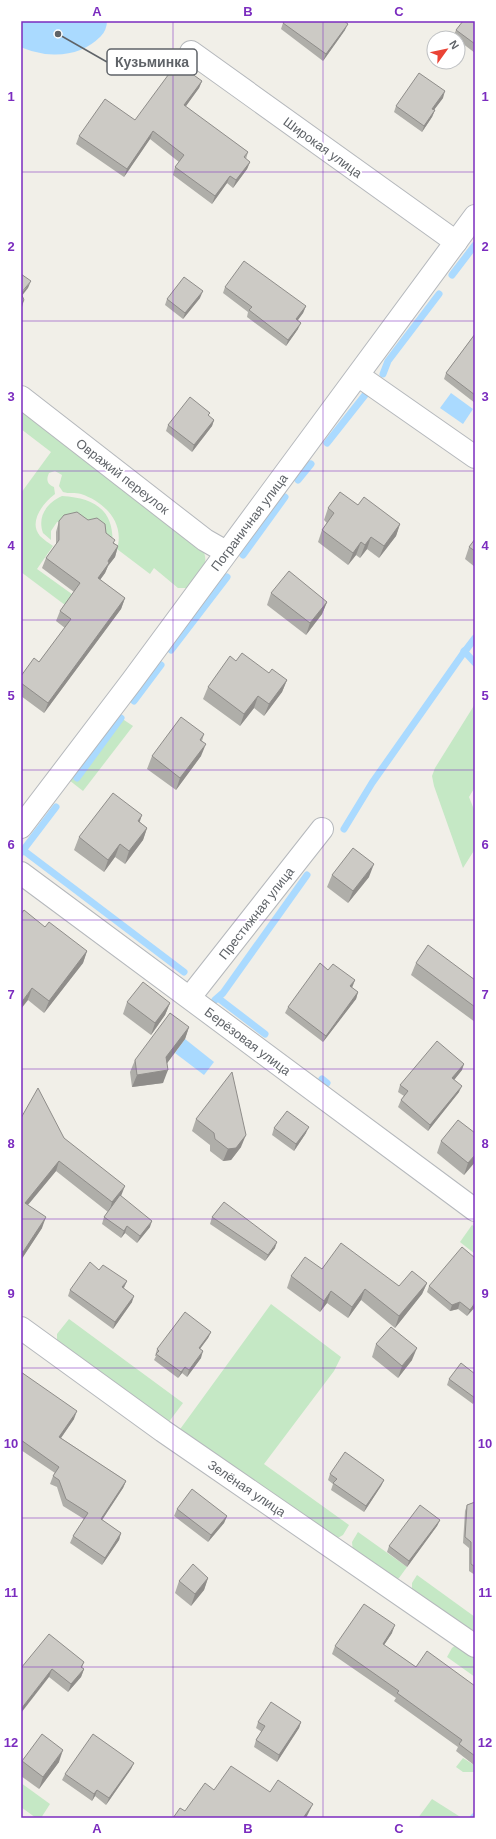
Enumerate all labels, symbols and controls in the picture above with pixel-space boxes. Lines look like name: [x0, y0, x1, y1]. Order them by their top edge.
text: A: [92, 4, 102, 19]
text: B: [243, 4, 253, 19]
text: C: [394, 4, 404, 19]
north arrow: [426, 30, 466, 70]
text: N: [447, 38, 462, 51]
callout: Кузьминка: [107, 49, 197, 75]
text: Кузьминка: [115, 54, 189, 70]
text: 1: [7, 89, 15, 104]
text: 1: [481, 89, 489, 104]
street label: Широкая улица: [281, 114, 365, 181]
text: 2: [7, 239, 15, 254]
text: 2: [481, 239, 489, 254]
text: 3: [7, 389, 15, 404]
text: 3: [481, 389, 489, 404]
street label: Овражий переулок: [73, 435, 172, 518]
street label: Пограничная улица: [208, 470, 291, 574]
text: 4: [7, 538, 15, 553]
text: 4: [481, 538, 489, 553]
text: 5: [7, 688, 15, 703]
text: 5: [481, 688, 489, 703]
text: 6: [7, 837, 15, 852]
text: 6: [481, 837, 489, 852]
street label: Престижная улица: [216, 864, 298, 962]
text: 7: [7, 987, 15, 1002]
text: 7: [481, 987, 489, 1002]
street label: Берёзовая улица: [202, 1004, 294, 1079]
text: 8: [7, 1136, 15, 1151]
text: 8: [481, 1136, 489, 1151]
text: 9: [7, 1286, 15, 1301]
text: 9: [481, 1286, 489, 1301]
text: 10: [4, 1436, 18, 1451]
text: 10: [478, 1436, 492, 1451]
street label: Зелёная улица: [205, 1457, 289, 1520]
text: 11: [4, 1585, 18, 1600]
text: 11: [478, 1585, 492, 1600]
text: 12: [4, 1735, 18, 1750]
text: 12: [478, 1735, 492, 1750]
text: A: [92, 1821, 102, 1836]
text: B: [243, 1821, 253, 1836]
text: C: [394, 1821, 404, 1836]

